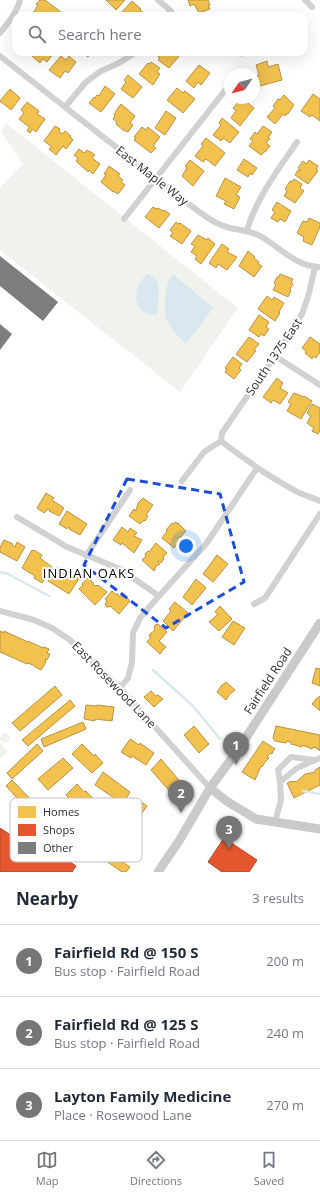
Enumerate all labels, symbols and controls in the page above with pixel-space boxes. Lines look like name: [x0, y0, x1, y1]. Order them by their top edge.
search box: [12, 12, 308, 56]
icon: search: [26, 23, 48, 45]
text: Search here: [58, 24, 142, 44]
north arrow: [224, 68, 260, 104]
street label: East Maple Way: [112, 142, 193, 210]
street label: South 1375 East: [241, 315, 306, 399]
your location: [176, 536, 196, 556]
district label: INDIAN OAKS: [43, 564, 135, 582]
street label: East Rosewood Lane: [68, 637, 161, 732]
street label: Fairfield Road: [240, 644, 296, 718]
pin: 1: [223, 732, 249, 765]
pin: 2: [168, 780, 194, 813]
legend: [10, 798, 142, 862]
text: Homes: [43, 804, 79, 819]
pin: 3: [216, 816, 242, 849]
text: Shops: [43, 822, 74, 837]
text: Other: [43, 840, 73, 855]
text: Nearby: [16, 887, 78, 910]
text: 3 results: [252, 889, 304, 907]
text: Fairfield Rd @ 150 S: [54, 942, 198, 962]
text: 1: [25, 952, 33, 970]
text: 200 m: [266, 952, 304, 970]
text: Bus stop · Fairfield Road: [54, 962, 200, 980]
text: Fairfield Rd @ 125 S: [54, 1014, 198, 1034]
text: 2: [25, 1024, 33, 1042]
text: 240 m: [266, 1024, 304, 1042]
text: Bus stop · Fairfield Road: [54, 1034, 200, 1052]
text: Layton Family Medicine: [54, 1086, 231, 1106]
text: 3: [25, 1096, 33, 1114]
text: 270 m: [266, 1096, 304, 1114]
text: Place · Rosewood Lane: [54, 1106, 192, 1124]
tab: Map: [36, 1149, 59, 1188]
tab: Directions: [130, 1149, 182, 1188]
tab: Saved: [254, 1149, 284, 1188]

